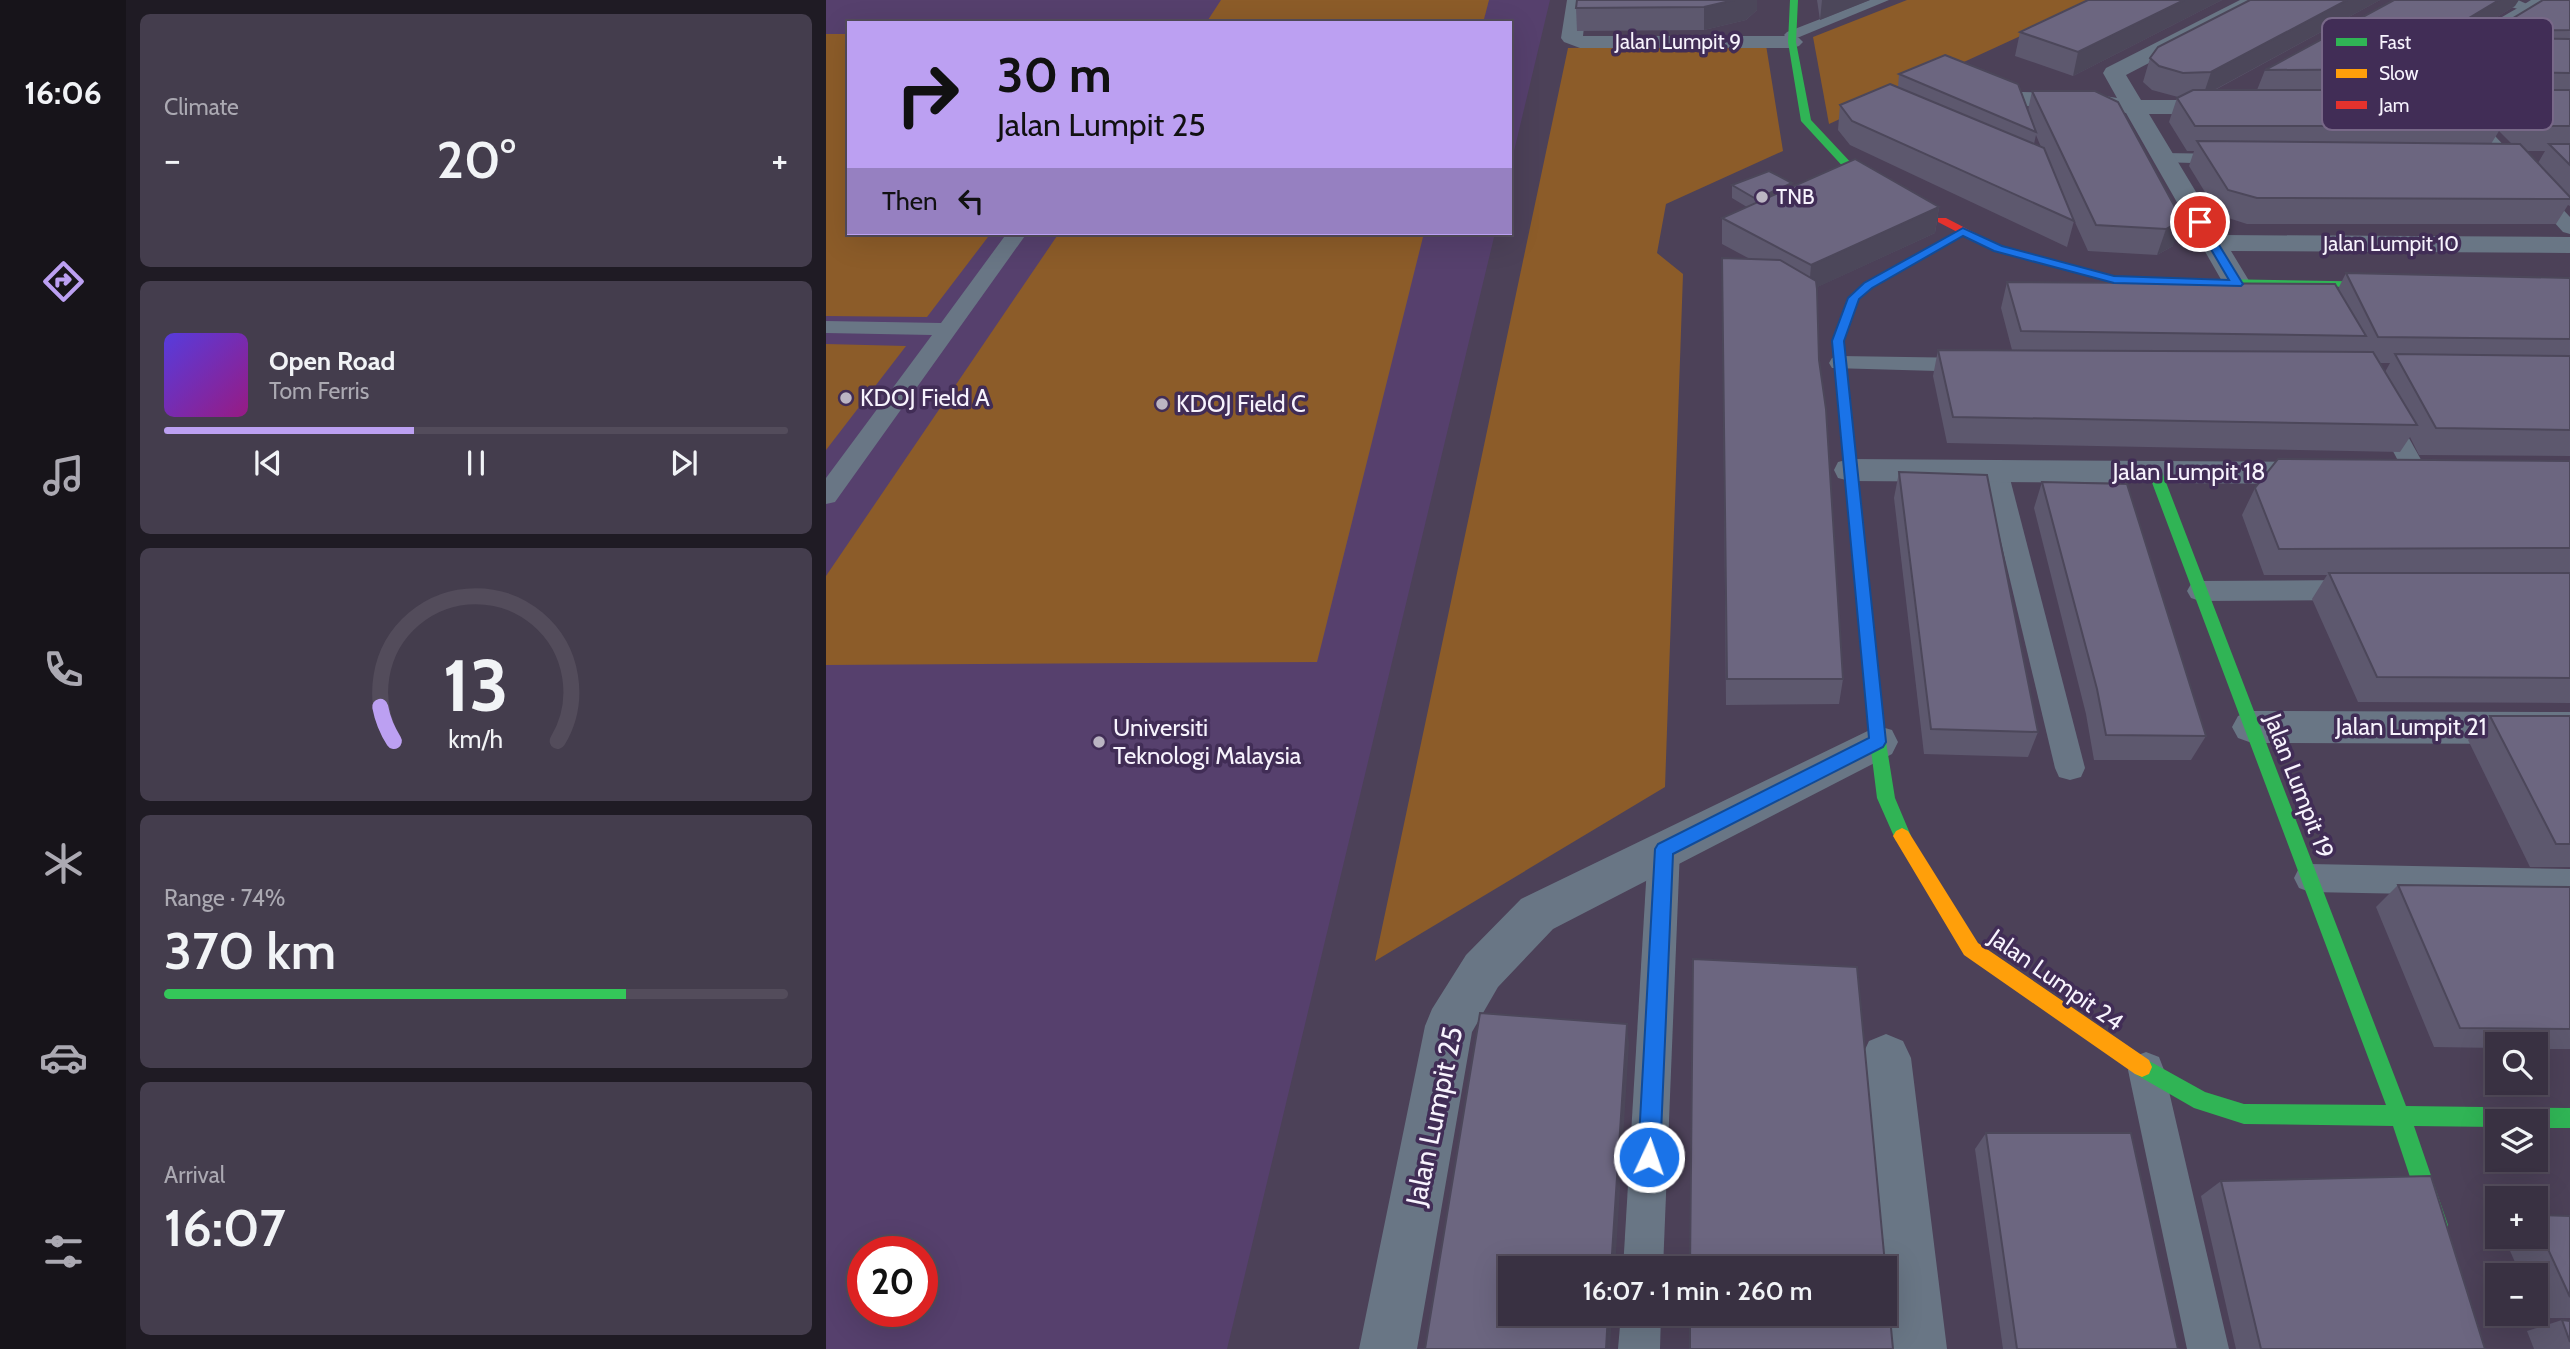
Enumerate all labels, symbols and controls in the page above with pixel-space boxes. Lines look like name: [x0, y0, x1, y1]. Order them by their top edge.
legend: [2322, 18, 2553, 130]
street label: Jalan Lumpit 9: [1614, 29, 1741, 54]
text: Fast: [2379, 31, 2412, 54]
text: 30 m: [997, 45, 1112, 104]
icon: right: [882, 49, 973, 140]
text: Slow: [2379, 62, 2419, 85]
text: 16:06: [24, 73, 102, 112]
text: Climate: [164, 93, 239, 121]
text: Jam: [2378, 94, 2409, 117]
text: Jalan Lumpit 25: [997, 105, 1206, 144]
text: 20°: [436, 128, 516, 191]
text: −: [164, 136, 181, 183]
text: +: [771, 136, 788, 183]
icon: left: [952, 182, 990, 220]
place label: TNB: [1776, 184, 1815, 209]
text: Then: [882, 185, 938, 217]
marker: TNB: [1754, 189, 1770, 205]
pin: [2170, 192, 2230, 252]
icon: arrive: [2181, 203, 2219, 241]
street label: Jalan Lumpit 10: [2322, 231, 2459, 256]
icon: directions: [39, 257, 88, 306]
text: Open Road: [269, 345, 395, 377]
text: Tom Ferris: [269, 377, 369, 405]
place label: KDOJ Field A: [860, 383, 990, 412]
place label: KDOJ Field C: [1176, 389, 1306, 418]
marker: KDOJ Field A: [838, 390, 854, 406]
marker: KDOJ Field C: [1154, 396, 1170, 412]
icon: previous: [249, 444, 287, 482]
icon: pause: [457, 444, 495, 482]
icon: next: [665, 444, 703, 482]
icon: music: [39, 451, 88, 500]
street label: Jalan Lumpit 18: [2111, 457, 2266, 486]
text: 13: [443, 641, 509, 729]
icon: phone: [39, 645, 88, 694]
street label: Jalan Lumpit 19: [2258, 709, 2340, 862]
street label: Jalan Lumpit 21: [2334, 712, 2487, 741]
place label: Universiti Teknologi Malaysia: [1113, 713, 1302, 770]
text: km/h: [449, 723, 503, 753]
marker: Universiti Teknologi Malaysia: [1091, 734, 1107, 750]
icon: climate: [39, 839, 88, 888]
text: Range · 74%: [164, 884, 285, 912]
text: 370 km: [164, 919, 336, 982]
street label: Jalan Lumpit 24: [1983, 922, 2129, 1037]
street label: Jalan Lumpit 25: [1398, 1023, 1470, 1210]
map controls: [2485, 1032, 2548, 1326]
button: search: [2485, 1032, 2548, 1095]
icon: car: [39, 1033, 88, 1082]
button: layers: [2485, 1109, 2548, 1172]
position arrow: [1612, 1120, 1686, 1194]
text: Arrival: [164, 1161, 225, 1189]
button: +: [2485, 1186, 2548, 1249]
text: 16:07: [164, 1196, 286, 1259]
icon: filters: [39, 1227, 88, 1276]
speed limit sign: 20: [847, 1236, 938, 1327]
button: −: [2485, 1263, 2548, 1326]
text: 16:07 · 1 min · 260 m: [1583, 1275, 1812, 1307]

